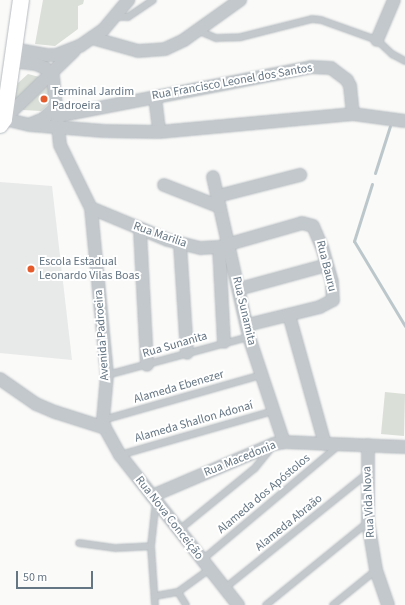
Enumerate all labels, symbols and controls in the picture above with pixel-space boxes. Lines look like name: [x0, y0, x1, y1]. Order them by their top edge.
street label: Rua Francisco Leonel dos Santos: [151, 61, 313, 103]
place label: Terminal Jardim Padroeira: [52, 85, 134, 113]
marker: Terminal Jardim Padroeira: [39, 94, 49, 104]
street label: Rua Marilia: [131, 219, 189, 251]
street label: Rua Bauru: [313, 239, 339, 293]
place label: Escola Estadual Leonardo Vilas Boas: [39, 255, 140, 283]
marker: Escola Estadual Leonardo Vilas Boas: [26, 264, 36, 274]
street label: Rua Sunamita: [229, 275, 259, 347]
street label: Avenida Padroeira: [92, 289, 112, 381]
street label: Rua Sunanita: [141, 329, 209, 361]
street label: Alameda Ebenezer: [132, 367, 226, 407]
street label: Alameda Shallon Adonaí: [133, 398, 255, 446]
street label: Rua Macedonia: [202, 438, 278, 480]
street label: Alameda dos Apóstolos: [215, 451, 313, 537]
street label: Rua Vida Nova: [360, 466, 378, 538]
street label: Rua Nova Conceição: [132, 473, 206, 563]
street label: Alameda Abraão: [253, 492, 325, 554]
scale bar: [18, 563, 95, 589]
text: 50 m: [23, 569, 47, 586]

